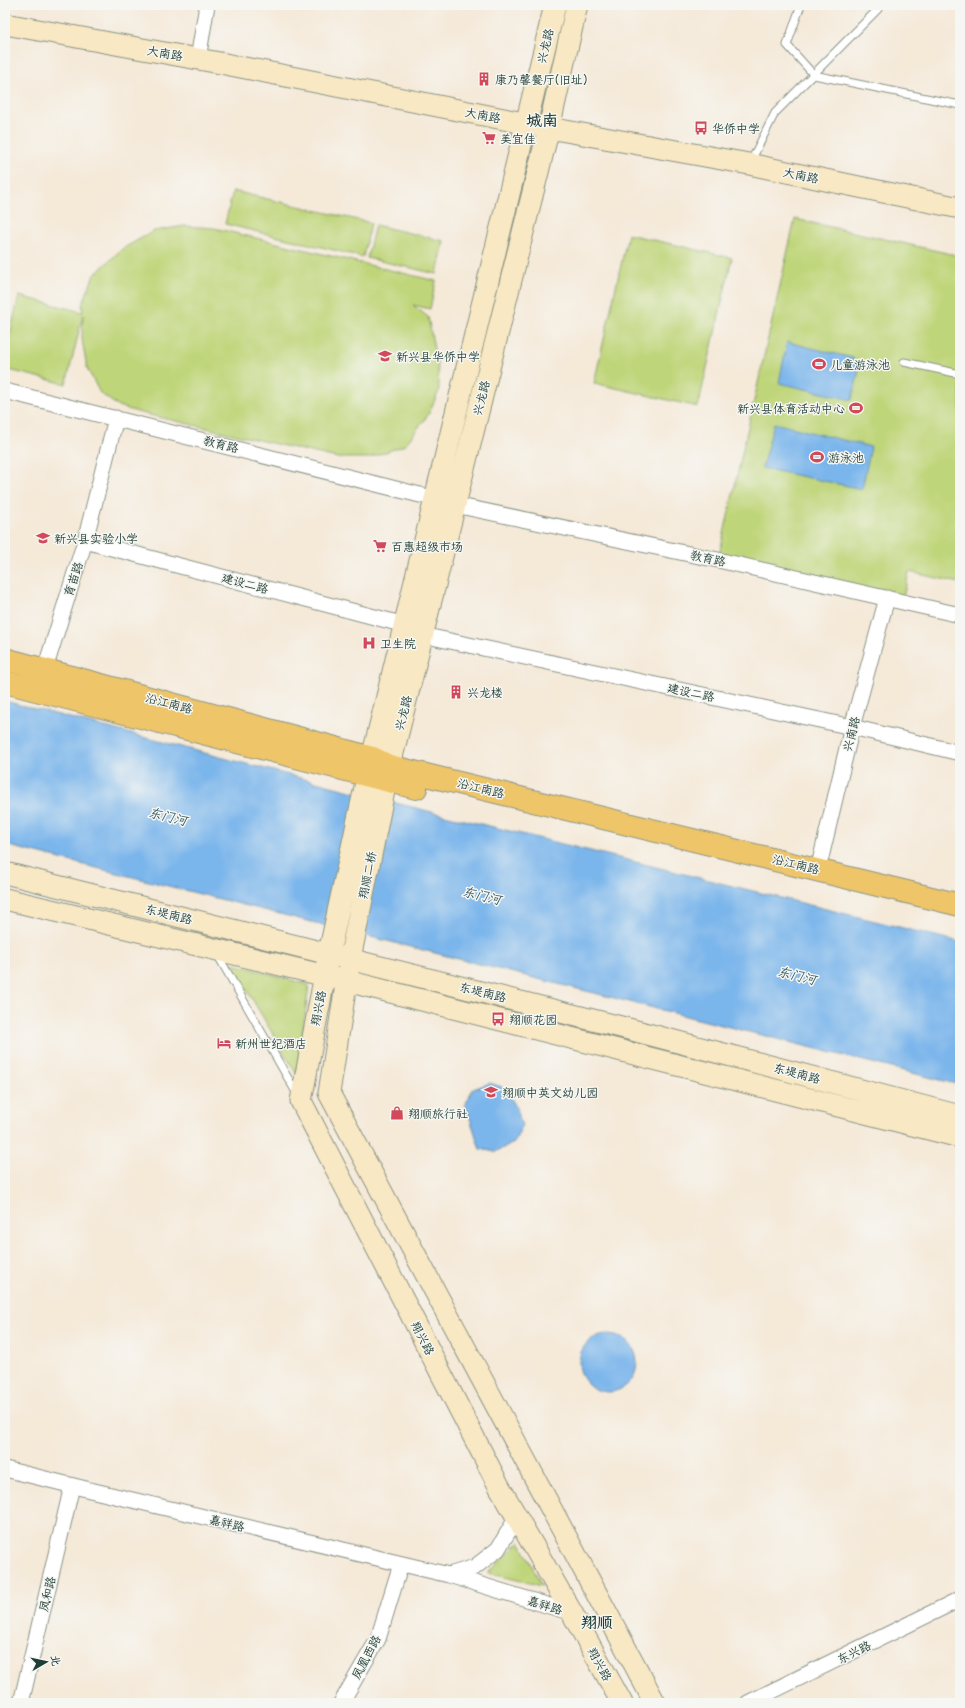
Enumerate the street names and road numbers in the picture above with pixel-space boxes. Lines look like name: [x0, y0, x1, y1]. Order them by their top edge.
street label: 兴龙路: [533, 27, 557, 65]
street label: 大南路: [146, 42, 184, 64]
street label: 大南路: [464, 103, 502, 127]
street label: 大南路: [782, 163, 820, 187]
street label: 兴龙路: [468, 378, 494, 418]
street label: 教育路: [201, 431, 241, 457]
street label: 教育路: [689, 546, 727, 570]
street label: 育苗路: [59, 559, 87, 599]
street label: 建设二路: [220, 569, 270, 597]
street label: 建设二路: [666, 679, 716, 705]
street label: 沿江南路: [144, 689, 194, 717]
street label: 兴龙路: [390, 693, 416, 733]
street label: 兴南路: [838, 714, 864, 754]
street label: 沿江南路: [456, 774, 506, 802]
street label: 翔顺二桥: [354, 849, 380, 900]
street label: 沿江南路: [771, 850, 821, 878]
street label: 东堤南路: [144, 900, 194, 928]
street label: 东堤南路: [458, 978, 508, 1006]
street label: 翔兴路: [306, 989, 330, 1027]
street label: 东堤南路: [772, 1059, 822, 1087]
street label: 翔兴路: [407, 1318, 439, 1358]
street label: 嘉祥路: [208, 1511, 246, 1535]
street label: 凤和路: [35, 1575, 59, 1613]
street label: 嘉祥路: [525, 1592, 565, 1618]
street label: 凤凰西路: [347, 1632, 385, 1682]
street label: 东兴路: [834, 1636, 874, 1668]
street label: 翔兴路: [584, 1644, 616, 1684]

